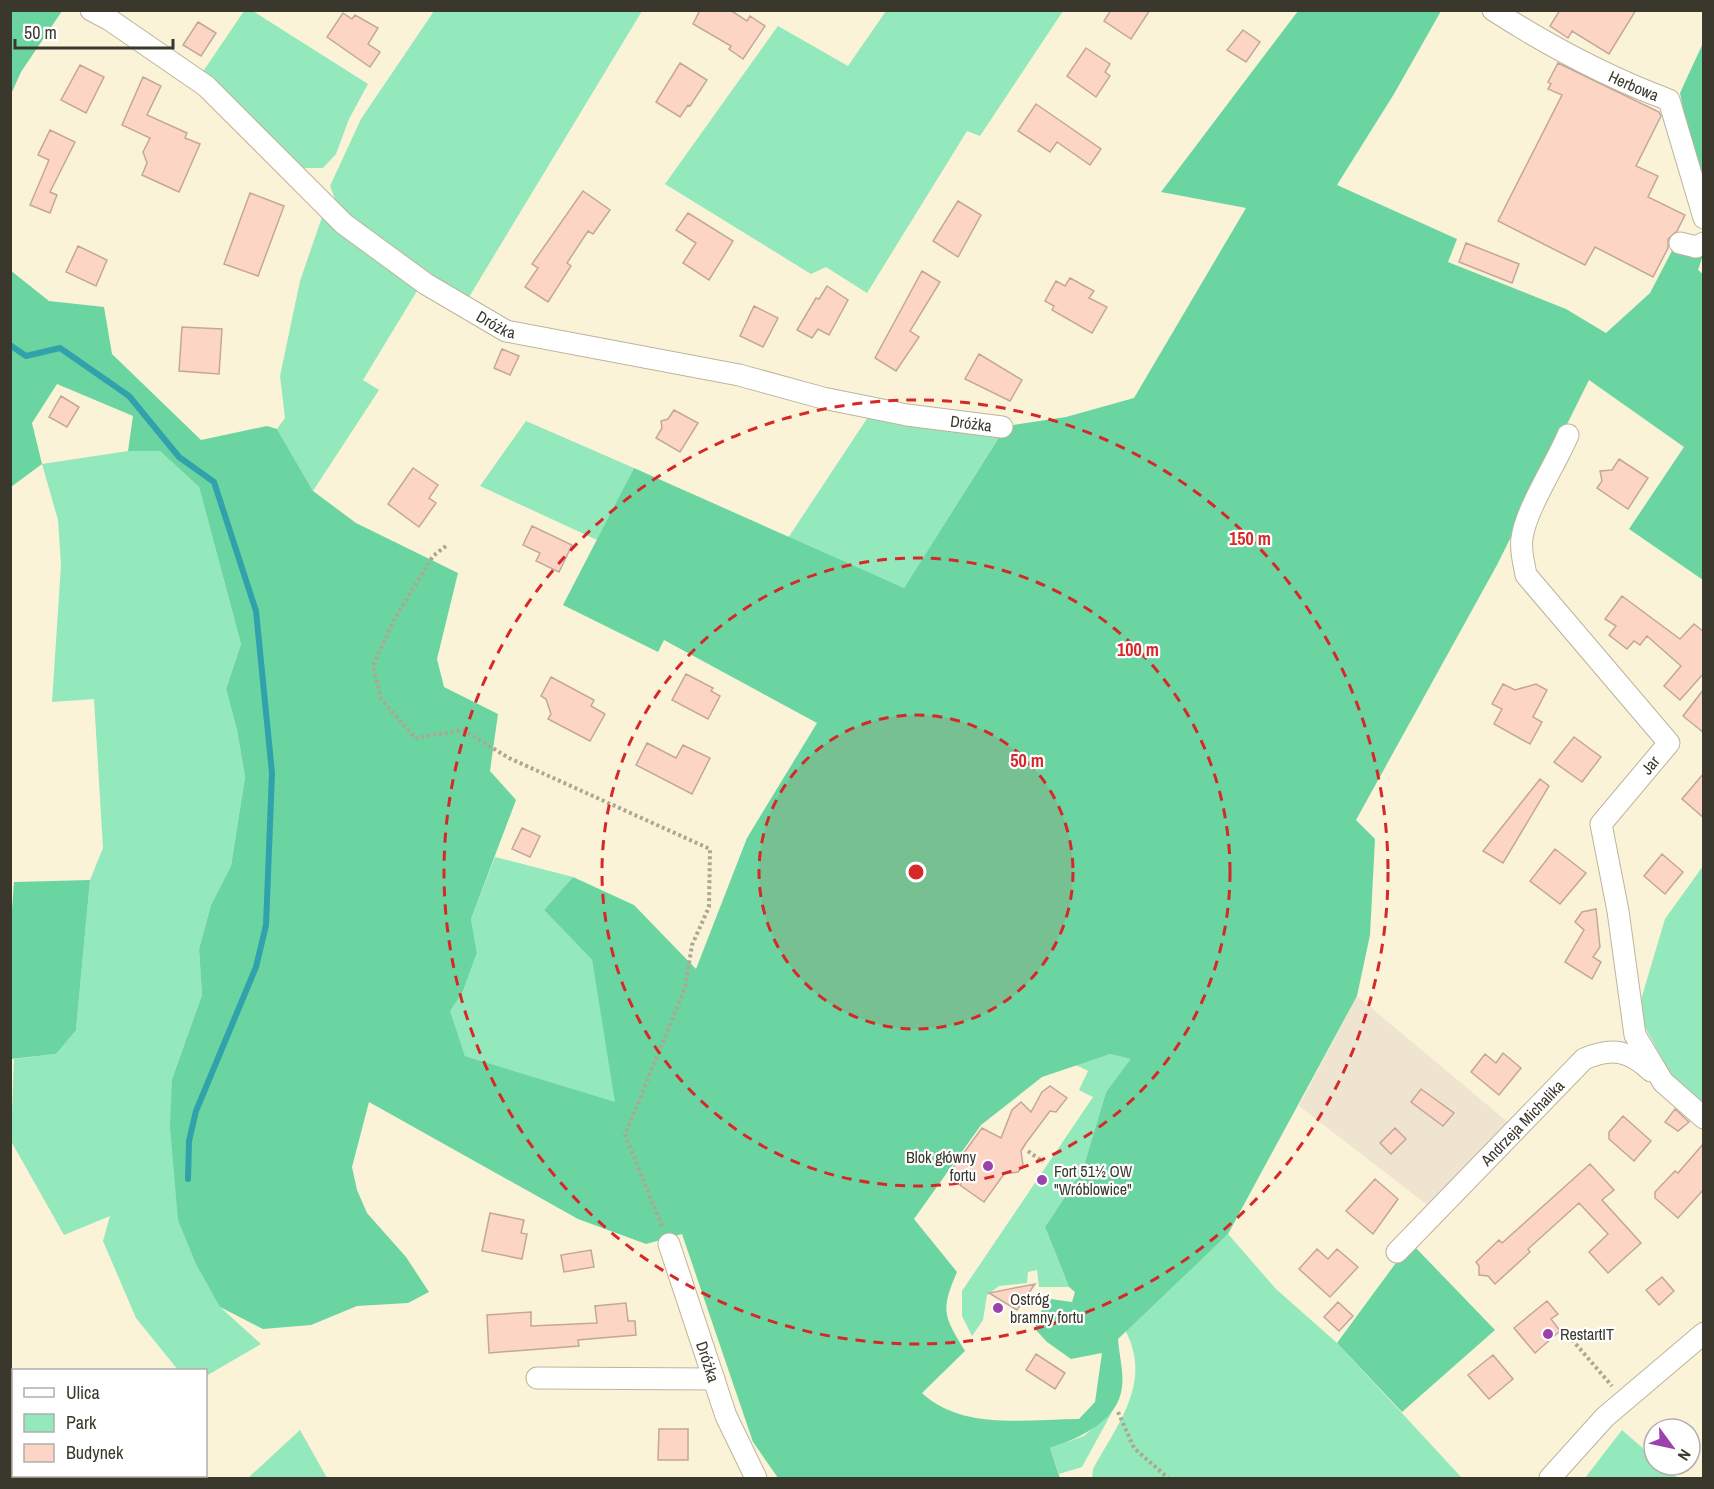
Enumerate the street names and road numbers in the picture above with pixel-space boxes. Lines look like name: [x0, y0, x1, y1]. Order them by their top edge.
street label: Herbowa: [1605, 65, 1663, 106]
street label: Dróżka: [473, 305, 518, 344]
street label: Dróżka: [949, 410, 994, 437]
street label: Jar: [1636, 751, 1665, 779]
street label: Andrzeja Michalika: [1475, 1074, 1569, 1171]
street label: Dróżka: [691, 1339, 725, 1386]

